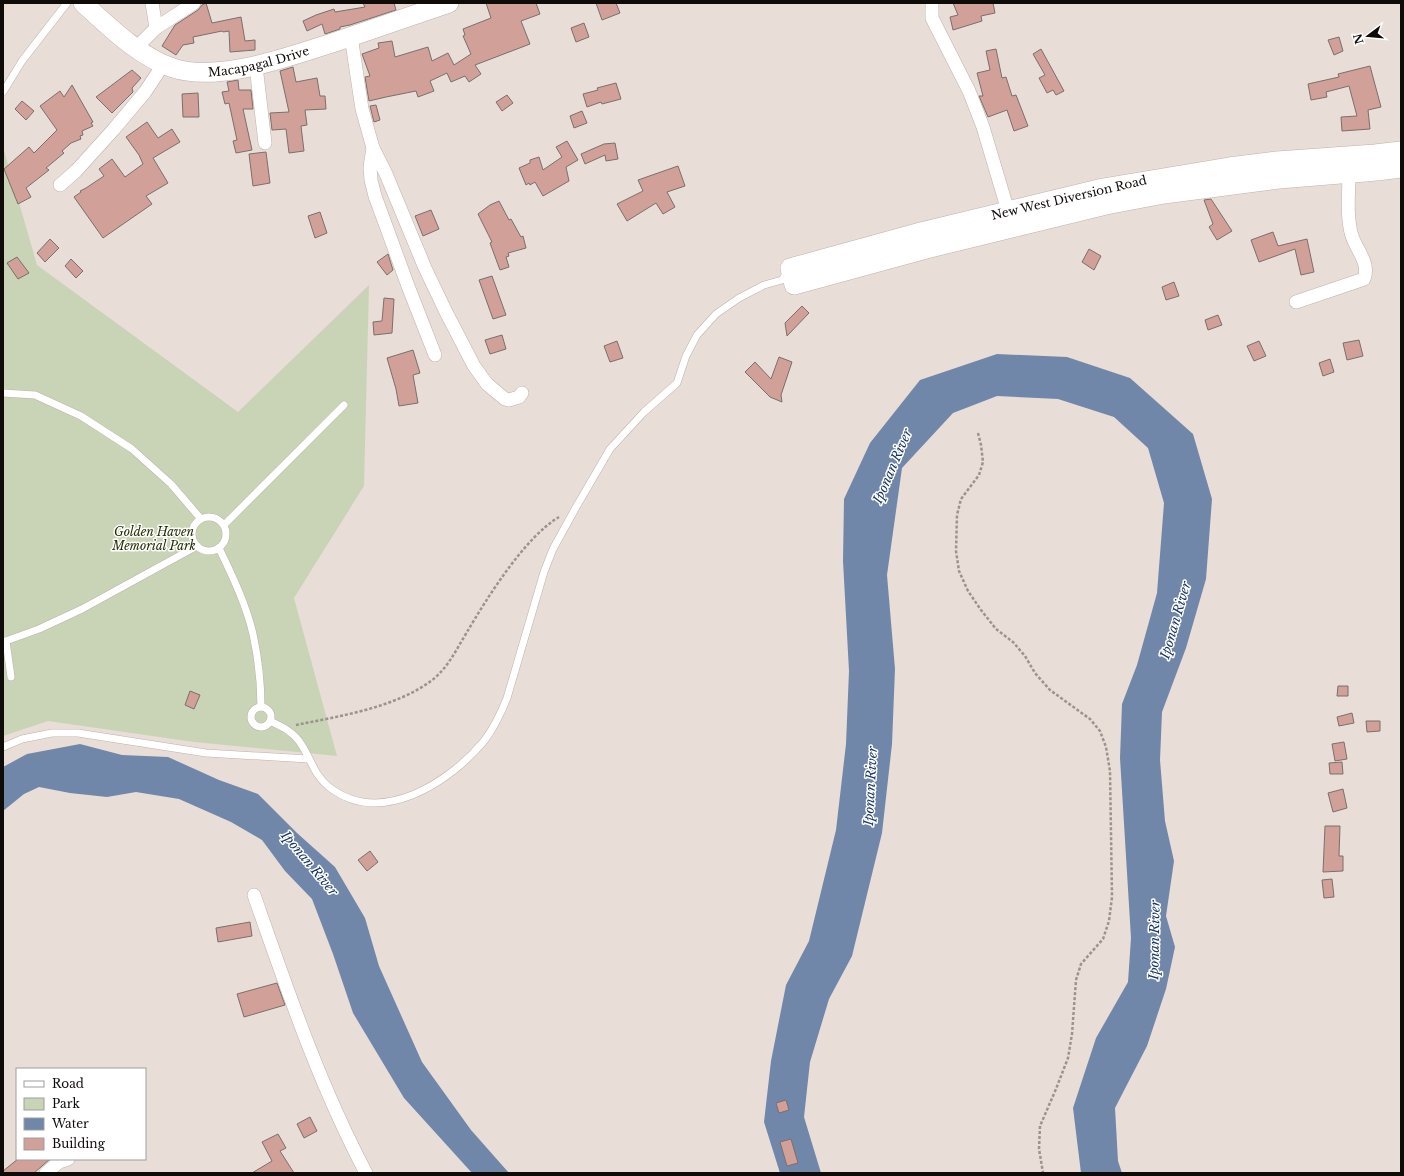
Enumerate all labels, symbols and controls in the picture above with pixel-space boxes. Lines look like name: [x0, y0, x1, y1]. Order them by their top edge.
north arrow: [1348, 16, 1388, 56]
text: N: [1350, 31, 1367, 46]
street label: Macapagal Drive: [208, 43, 311, 79]
street label: New West Diversion Road: [990, 172, 1148, 223]
water label: Iponan River: [869, 425, 916, 507]
park label: Golden Haven Memorial Park: [111, 524, 196, 553]
water label: Iponan River: [1156, 579, 1195, 662]
water label: Iponan River: [860, 745, 881, 827]
water label: Iponan River: [277, 827, 342, 900]
water label: Iponan River: [1145, 899, 1164, 981]
legend: [16, 1068, 146, 1160]
text: Road: [52, 1076, 84, 1091]
text: Park: [52, 1096, 80, 1111]
text: Water: [51, 1116, 89, 1131]
text: Building: [52, 1136, 106, 1151]

